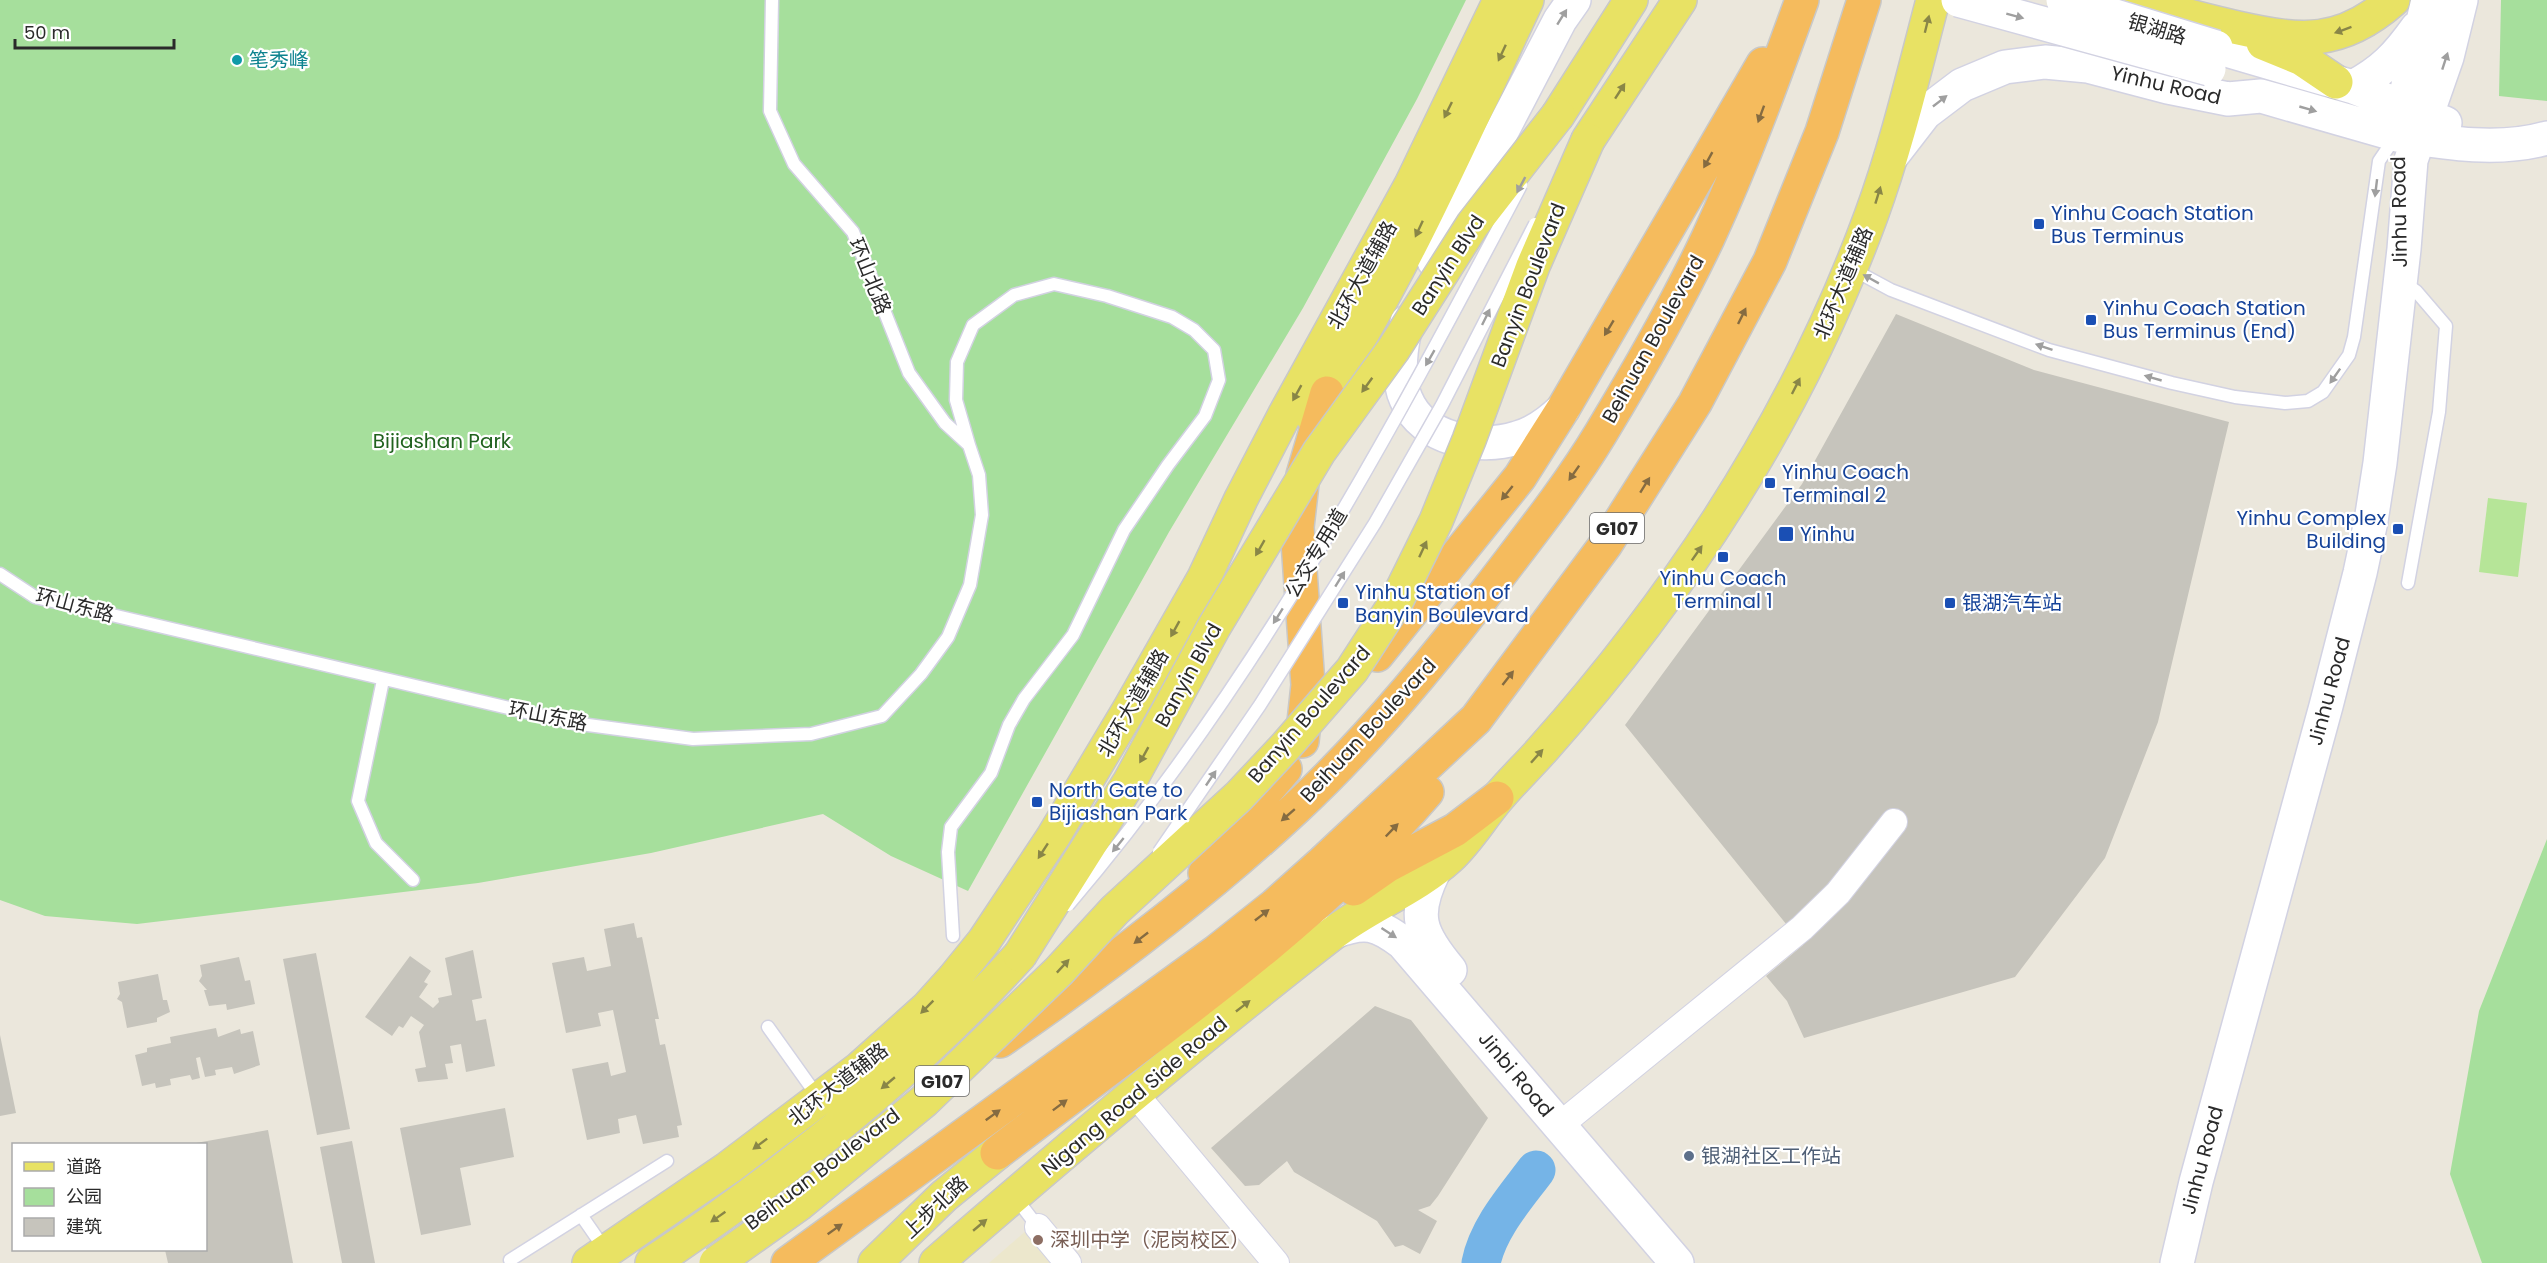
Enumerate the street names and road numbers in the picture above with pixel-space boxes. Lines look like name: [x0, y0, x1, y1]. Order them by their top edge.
street label: 银湖路: [2124, 7, 2190, 51]
street label: Yinhu Road: [2108, 59, 2224, 111]
street label: Jinhu Road: [2384, 156, 2414, 268]
street label: Banyin Boulevard: [1484, 199, 1572, 371]
street label: Banyin Blvd: [1405, 209, 1491, 321]
street label: 北环大道辅路: [1321, 216, 1403, 334]
street label: 北环大道辅路: [1807, 222, 1879, 344]
street label: 环山北路: [842, 234, 898, 318]
street label: Beihuan Boulevard: [1595, 250, 1711, 428]
street label: 公交专用道: [1278, 503, 1354, 603]
road number: G107: [1590, 513, 1644, 543]
street label: 环山东路: [33, 581, 117, 629]
street label: Banyin Blvd: [1148, 618, 1228, 732]
street label: Jinhu Road: [2301, 634, 2357, 748]
street label: Banyin Boulevard: [1241, 639, 1377, 789]
street label: 北环大道辅路: [1091, 644, 1175, 762]
street label: Beihuan Boulevard: [1294, 652, 1442, 808]
street label: 环山东路: [506, 695, 590, 737]
street label: Nigang Road Side Road: [1035, 1010, 1233, 1182]
street label: Jinbi Road: [1472, 1025, 1560, 1123]
street label: 北环大道辅路: [782, 1036, 894, 1132]
road number: G107: [915, 1066, 969, 1096]
street label: Beihuan Boulevard: [739, 1101, 905, 1237]
street label: Jinhu Road: [2174, 1103, 2230, 1217]
street label: 上步北路: [896, 1169, 974, 1245]

